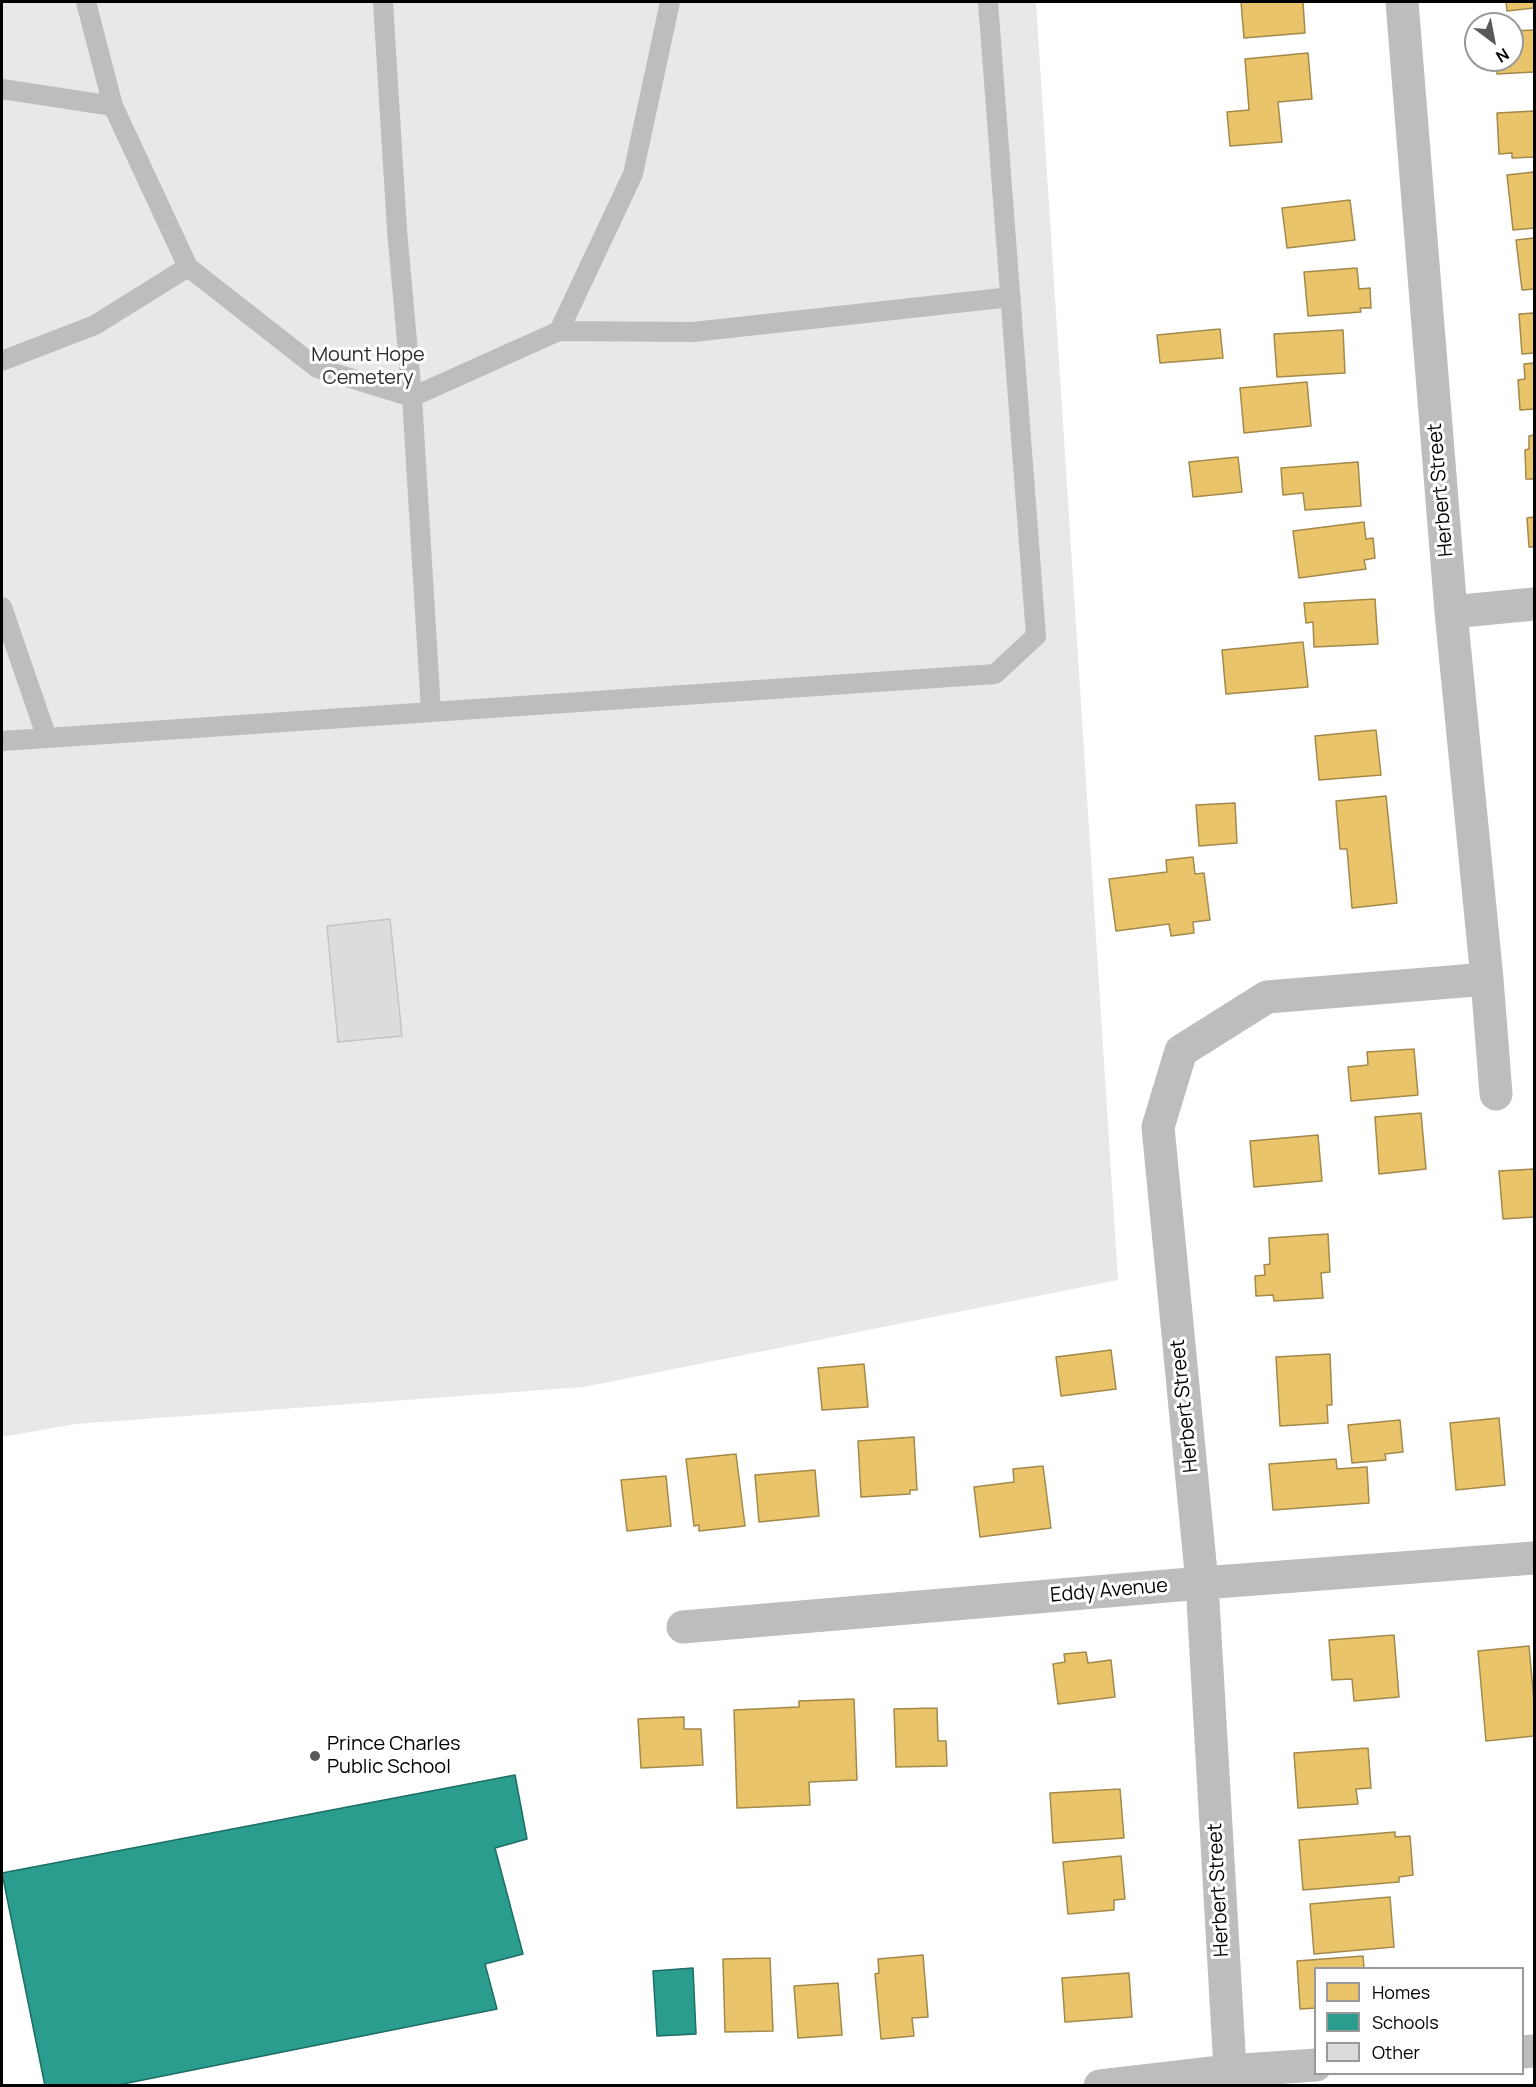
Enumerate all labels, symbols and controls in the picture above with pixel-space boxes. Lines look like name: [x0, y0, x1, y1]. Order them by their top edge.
north arrow: [1464, 12, 1524, 72]
text: N: [1492, 43, 1513, 68]
park label: Mount Hope Cemetery: [311, 343, 425, 390]
street label: Herbert Street: [1423, 422, 1459, 558]
street label: Herbert Street: [1166, 1338, 1204, 1474]
street label: Eddy Avenue: [1049, 1574, 1169, 1608]
place label: Prince Charles Public School: [327, 1732, 461, 1779]
marker: Prince Charles Public School: [308, 1749, 322, 1763]
street label: Herbert Street: [1204, 1822, 1234, 1958]
legend: [1314, 1967, 1524, 2075]
text: Homes: [1372, 1980, 1430, 2004]
text: Schools: [1372, 2010, 1439, 2034]
text: Other: [1372, 2040, 1420, 2064]

